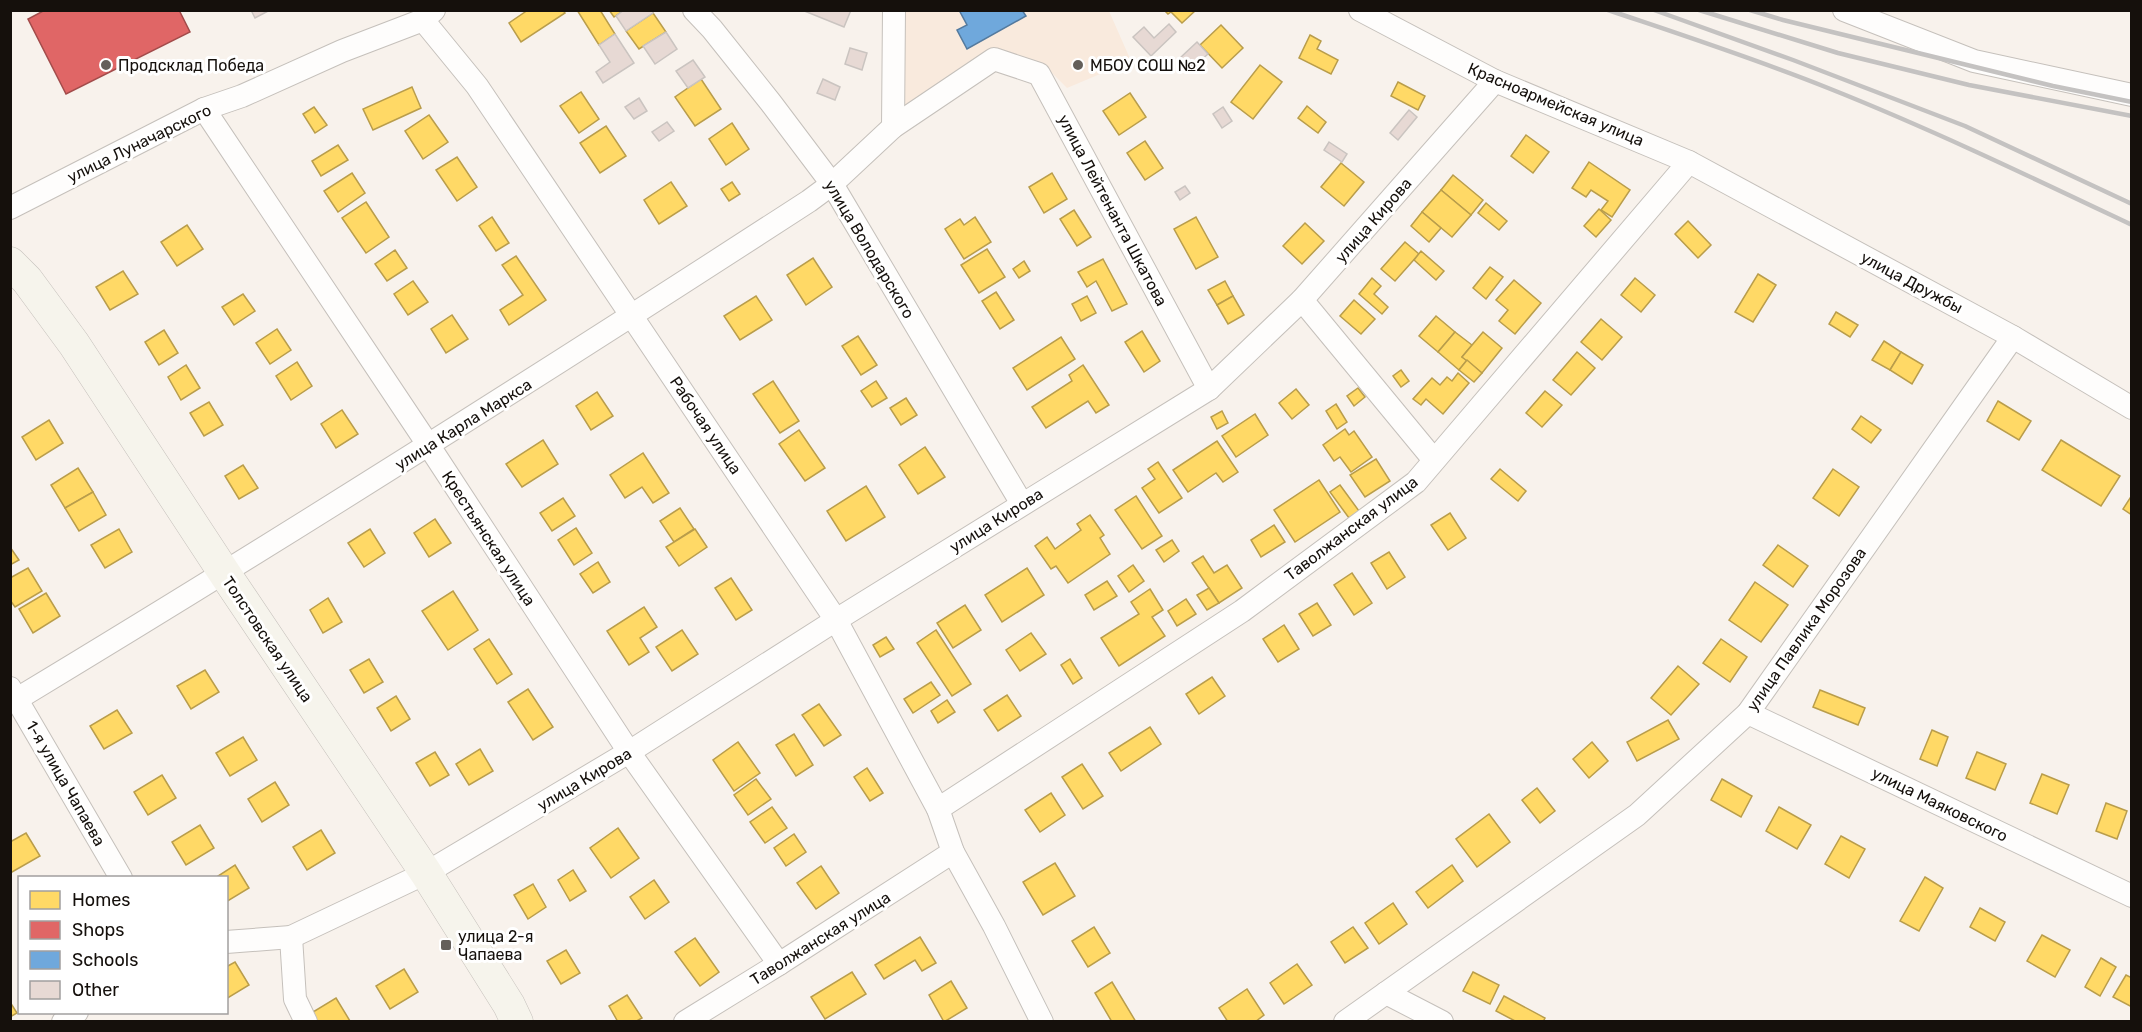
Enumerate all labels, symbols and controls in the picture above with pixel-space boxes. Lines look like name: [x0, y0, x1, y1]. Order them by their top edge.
place label: Продсклад Победа: [118, 56, 264, 75]
place label: МБОУ СОШ №2: [1090, 56, 1206, 75]
marker: Продсклад Победа: [99, 58, 113, 72]
marker: МБОУ СОШ №2: [1071, 58, 1085, 72]
street label: Красноармейская улица: [1465, 59, 1647, 150]
street label: улица Луначарского: [64, 100, 214, 187]
street label: улица Лейтенанта Шкатова: [1054, 111, 1171, 309]
street label: улица Кирова: [1331, 174, 1415, 267]
street label: улица Володарского: [821, 177, 918, 322]
street label: улица Дружбы: [1858, 248, 1966, 317]
street label: Рабочая улица: [666, 373, 745, 478]
street label: улица Карла Маркса: [391, 375, 535, 474]
street label: Крестьянская улица: [438, 467, 539, 609]
street label: Таволжанская улица: [1281, 472, 1422, 585]
street label: улица Кирова: [946, 484, 1046, 557]
street label: улица Павлика Морозова: [1743, 544, 1870, 715]
street label: Толстовская улица: [218, 573, 317, 706]
street label: 1-я улица Чапаева: [22, 717, 109, 849]
street label: улица Кирова: [534, 744, 635, 815]
street label: улица Маяковского: [1869, 763, 2011, 846]
legend: [18, 876, 228, 1014]
street label: Таволжанская улица: [747, 888, 894, 989]
text: Homes: [72, 889, 130, 911]
text: Shops: [72, 919, 124, 941]
place label: улица 2-я Чапаева: [458, 927, 533, 964]
marker: улица 2-я Чапаева: [439, 938, 453, 952]
text: Schools: [72, 949, 138, 971]
text: Other: [72, 979, 119, 1001]

